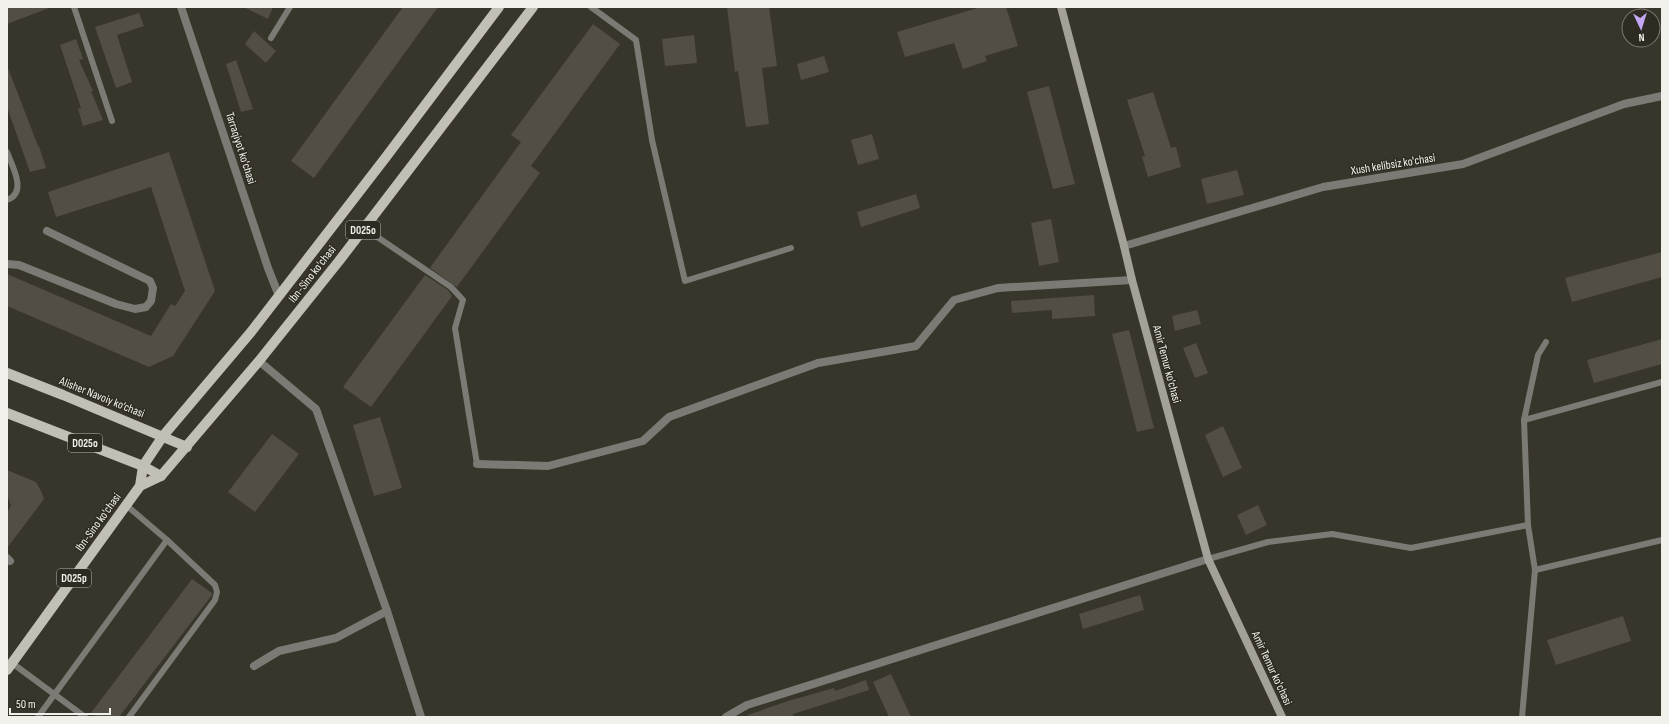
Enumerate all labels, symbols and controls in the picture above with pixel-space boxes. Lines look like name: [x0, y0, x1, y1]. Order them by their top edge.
north arrow: [1621, 8, 1661, 48]
text: N: [1638, 31, 1645, 44]
street label: Tarraqiyot ko'chasi: [222, 110, 259, 186]
street label: Xush kelibsiz ko'chasi: [1349, 150, 1436, 179]
road number: D025o: [346, 221, 380, 239]
street label: Ibn-Sino ko'chasi: [285, 243, 339, 306]
street label: Amir Temur ko'chasi: [1149, 323, 1184, 405]
street label: Alisher Navoiy ko’chasi: [56, 373, 147, 421]
road number: D025o: [68, 434, 102, 452]
street label: Ibn-Sino ko'chasi: [72, 490, 125, 554]
road number: D025p: [57, 569, 91, 587]
street label: Amir Temur ko'chasi: [1247, 628, 1295, 708]
scale bar: [10, 690, 110, 716]
text: 50 m: [16, 697, 36, 712]

